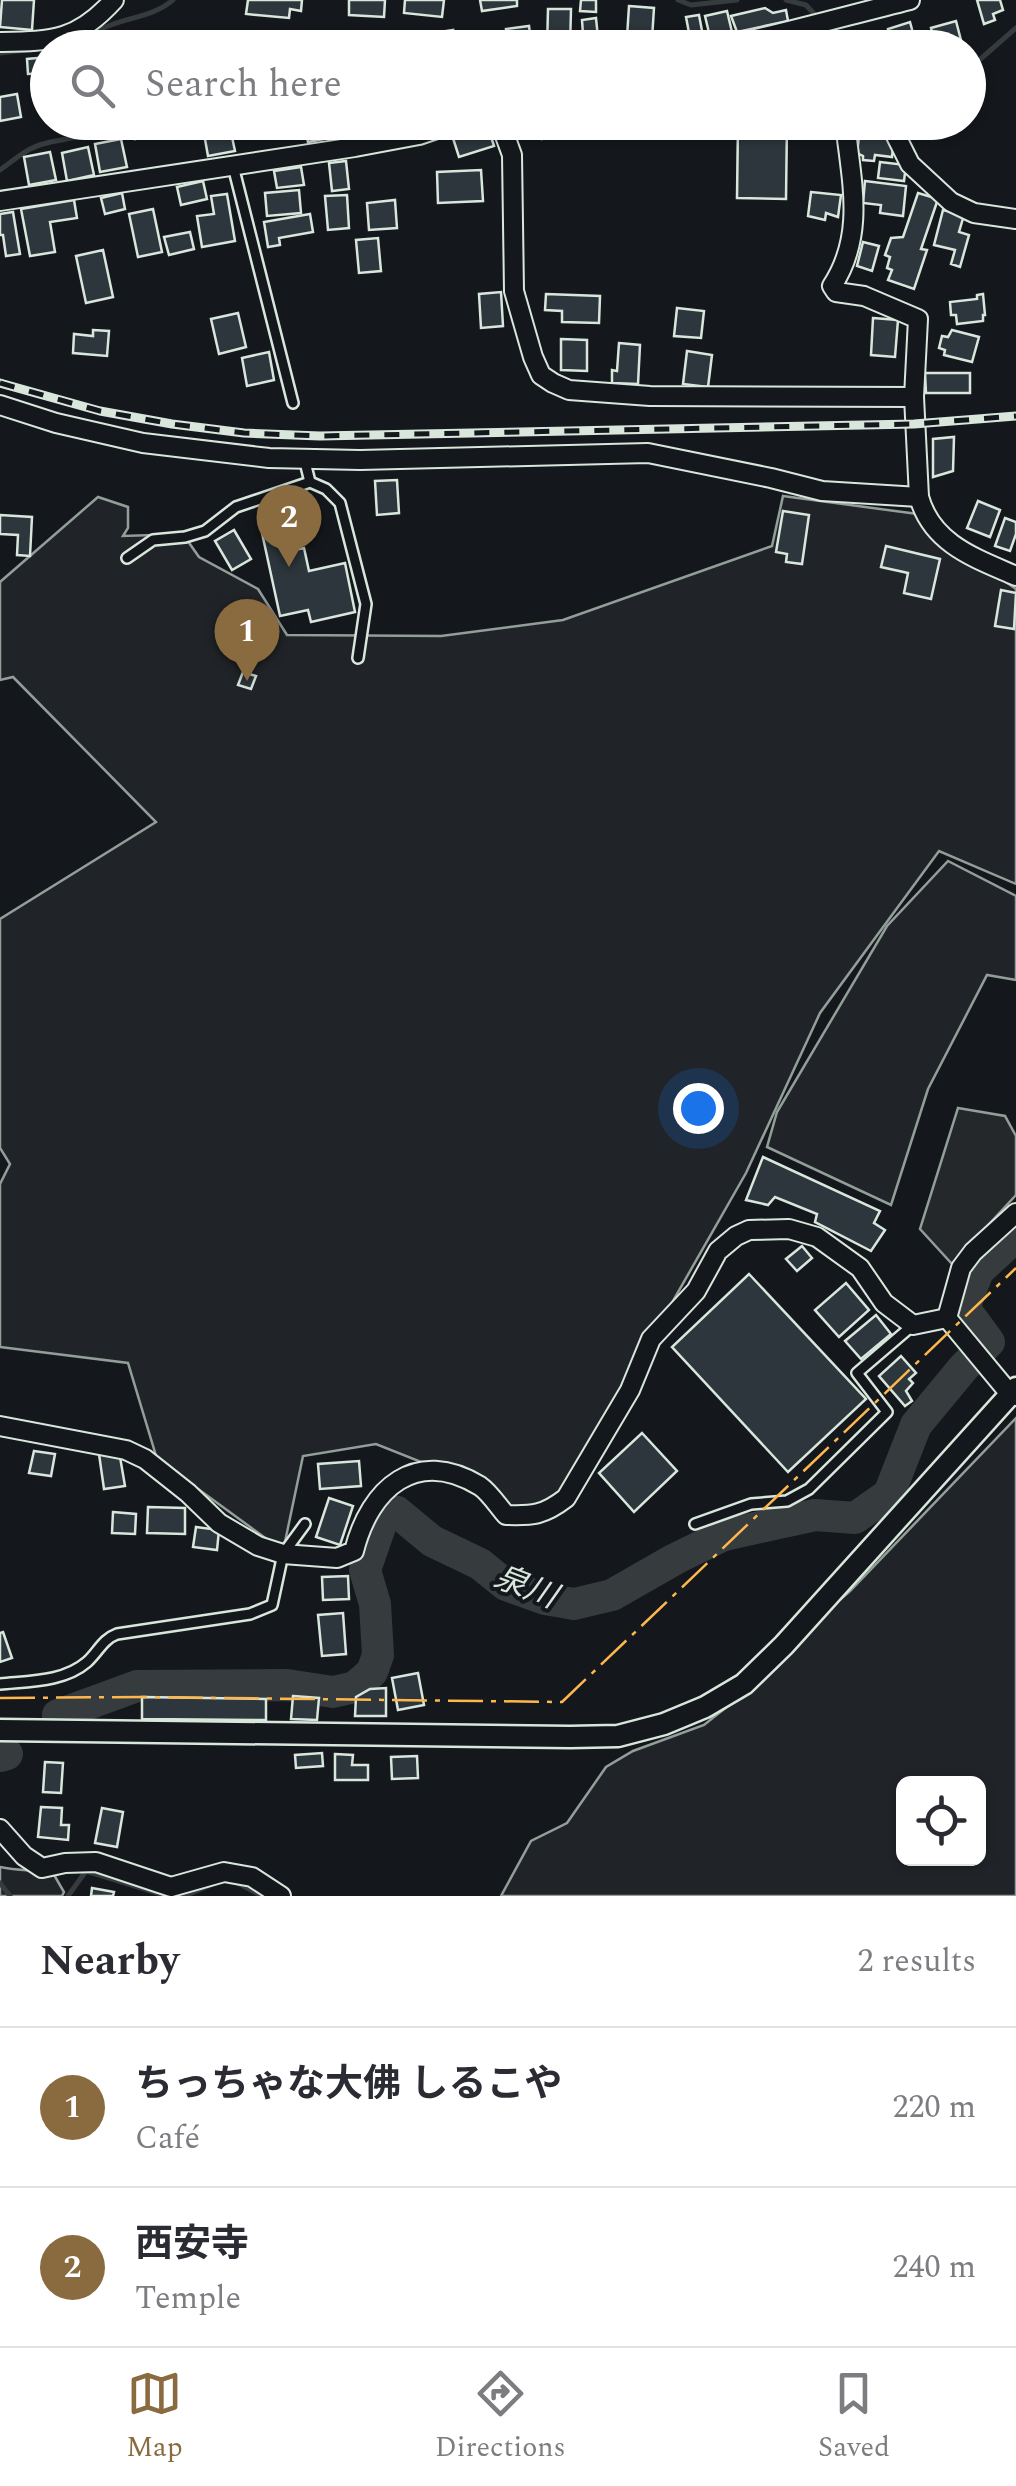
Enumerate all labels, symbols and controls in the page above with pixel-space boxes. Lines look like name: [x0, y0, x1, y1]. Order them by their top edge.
search box: [30, 30, 986, 140]
text: Search here: [145, 56, 342, 114]
icon: search: [65, 58, 120, 113]
pin: 2: [256, 484, 322, 567]
pin: 1: [214, 598, 280, 681]
your location: [673, 1083, 724, 1134]
water label: 泉川: [487, 1553, 567, 1623]
map controls: [896, 1776, 986, 1866]
button: locate: [896, 1776, 986, 1866]
text: Nearby: [40, 1930, 179, 1993]
text: 2 results: [857, 1937, 976, 1986]
text: ちっちゃな大佛 しるこや: [135, 2056, 563, 2114]
text: 1: [64, 2083, 81, 2132]
text: 220 m: [892, 2083, 976, 2132]
text: Café: [135, 2114, 200, 2163]
text: 西安寺: [135, 2216, 249, 2274]
text: 2: [64, 2243, 81, 2292]
text: 240 m: [892, 2243, 976, 2292]
text: Temple: [135, 2274, 241, 2323]
tab: Map: [126, 2366, 183, 2469]
tab: Directions: [435, 2366, 566, 2469]
tab: Saved: [818, 2366, 890, 2469]

